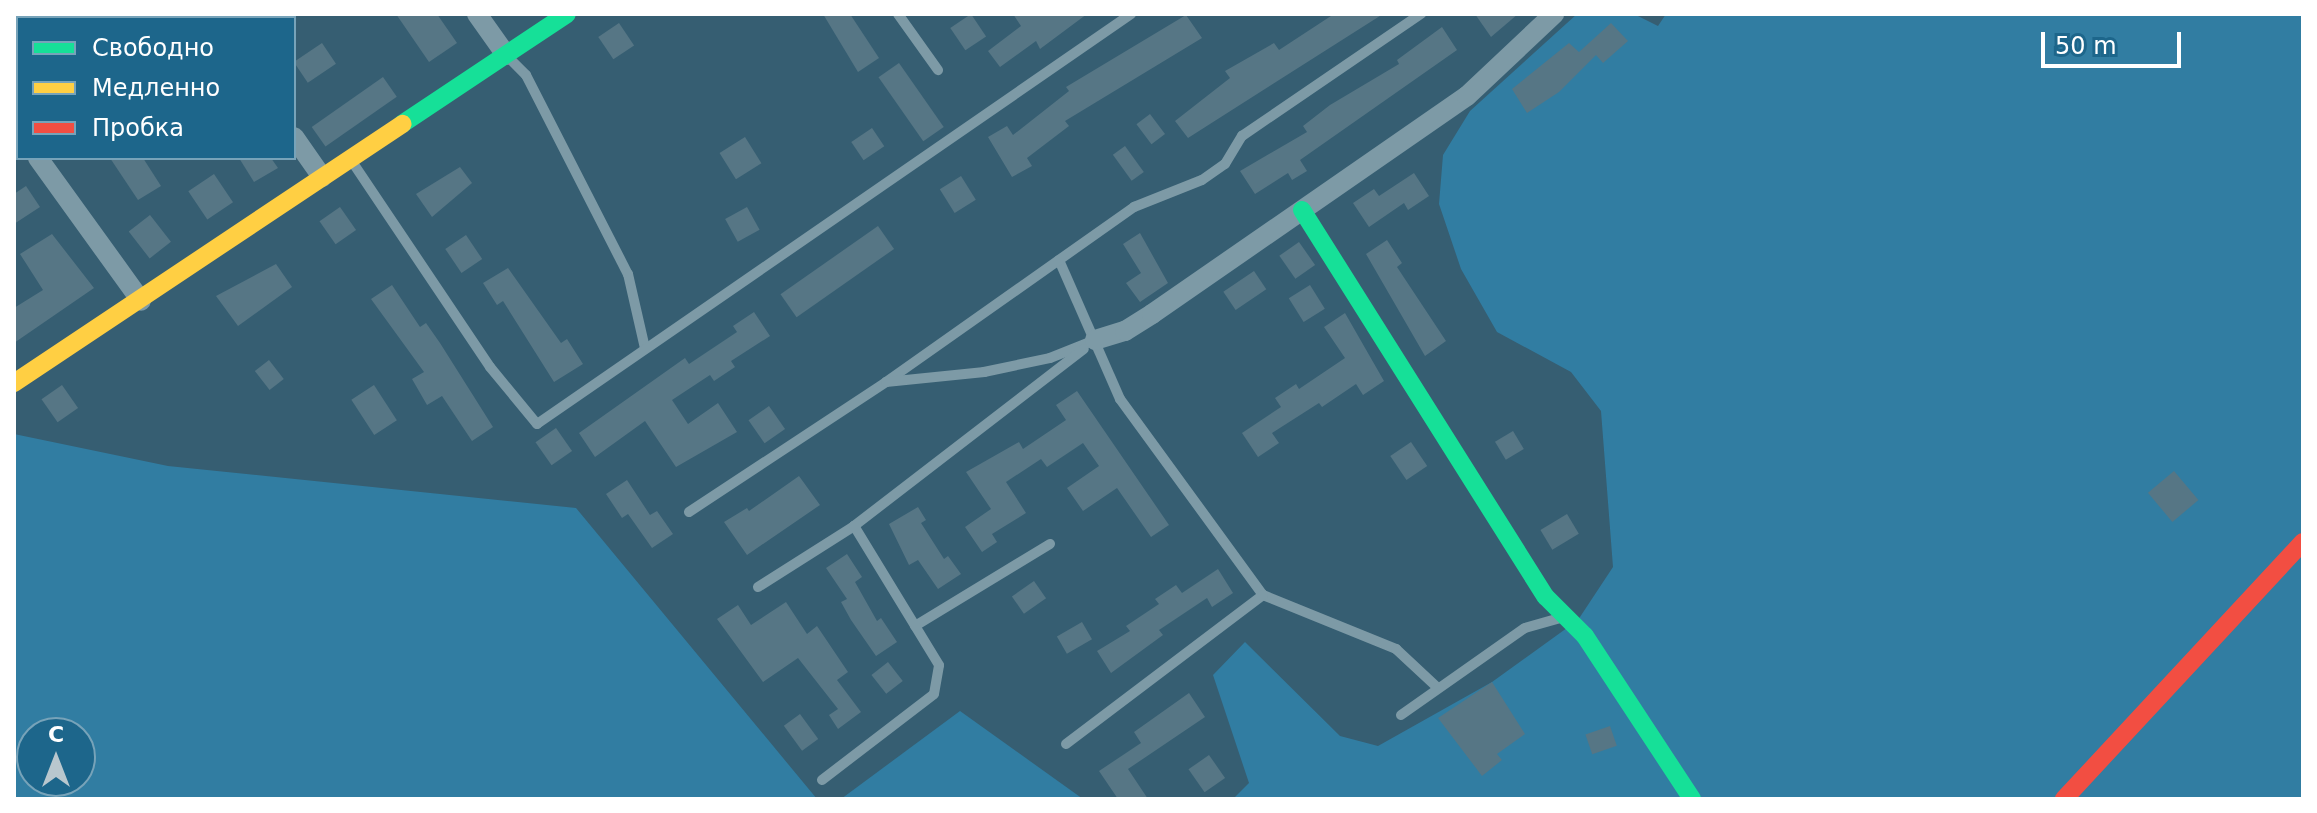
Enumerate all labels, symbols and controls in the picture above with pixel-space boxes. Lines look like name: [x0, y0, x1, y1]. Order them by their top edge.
legend: [16, 16, 296, 160]
scale bar: [2045, 16, 2185, 66]
text: 50 m: [2055, 32, 2117, 60]
text: Свободно: [92, 34, 214, 62]
text: Медленно: [92, 74, 220, 102]
text: Пробка: [92, 114, 184, 142]
north arrow: [16, 717, 96, 797]
text: С: [48, 722, 64, 747]

